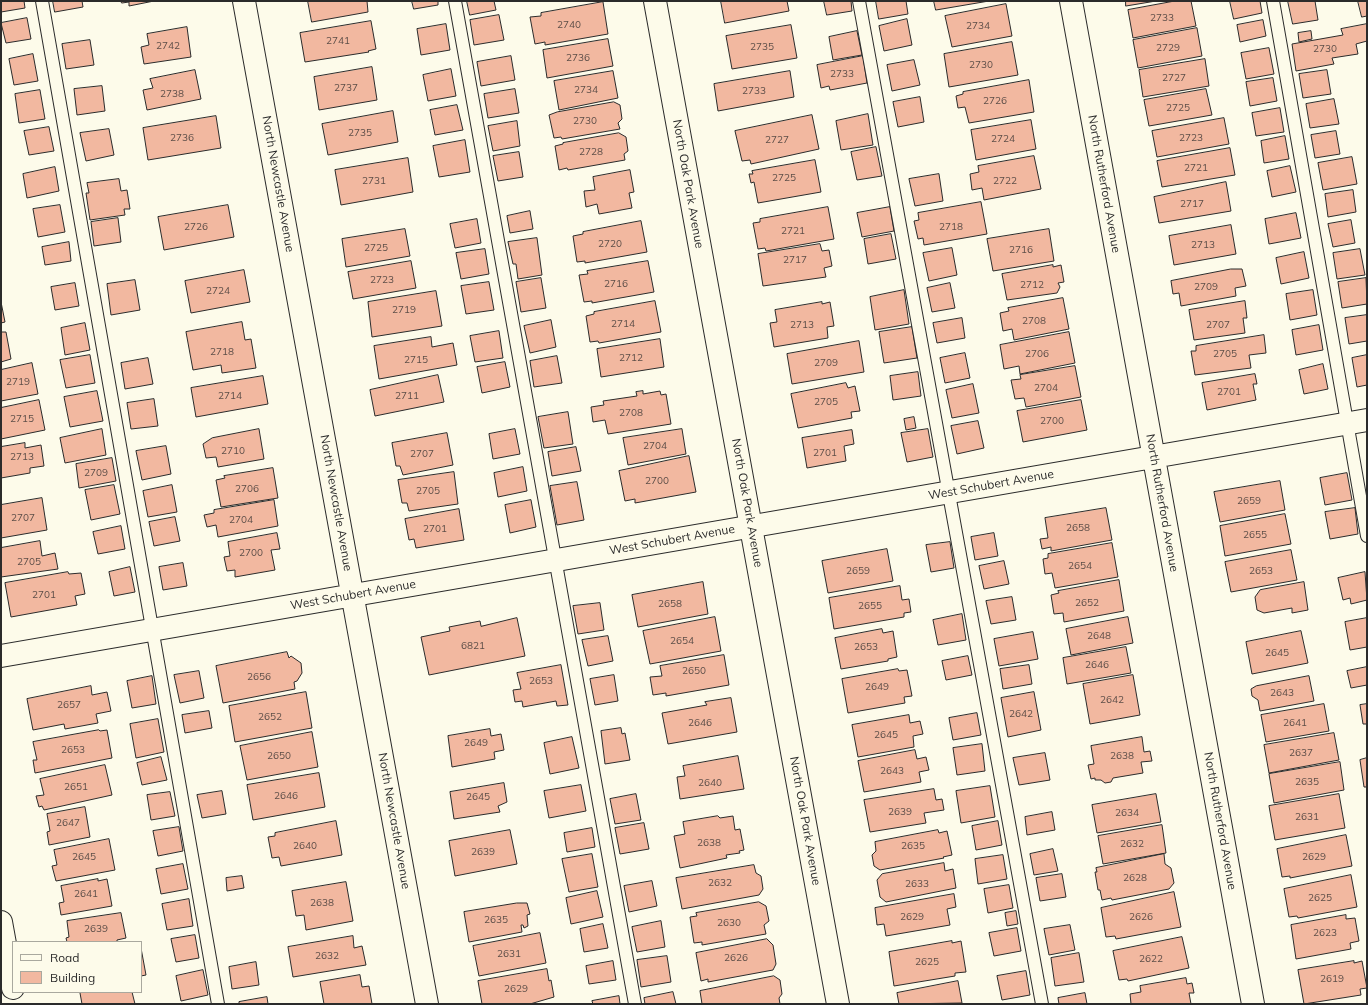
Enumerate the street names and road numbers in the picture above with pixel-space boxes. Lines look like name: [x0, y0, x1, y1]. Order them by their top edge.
street label: North Rutherford Avenue: [1085, 114, 1123, 254]
street label: North Newcastle Avenue: [259, 115, 297, 253]
street label: North Oak Park Avenue: [670, 118, 706, 250]
street label: North Rutherford Avenue: [1143, 433, 1181, 573]
street label: North Newcastle Avenue: [317, 434, 355, 572]
street label: North Oak Park Avenue: [729, 437, 765, 569]
street label: West Schubert Avenue: [927, 467, 1055, 503]
street label: West Schubert Avenue: [608, 522, 736, 558]
street label: West Schubert Avenue: [289, 577, 417, 613]
street label: North Rutherford Avenue: [1201, 751, 1239, 891]
street label: North Newcastle Avenue: [375, 752, 413, 890]
street label: North Oak Park Avenue: [787, 755, 823, 887]

